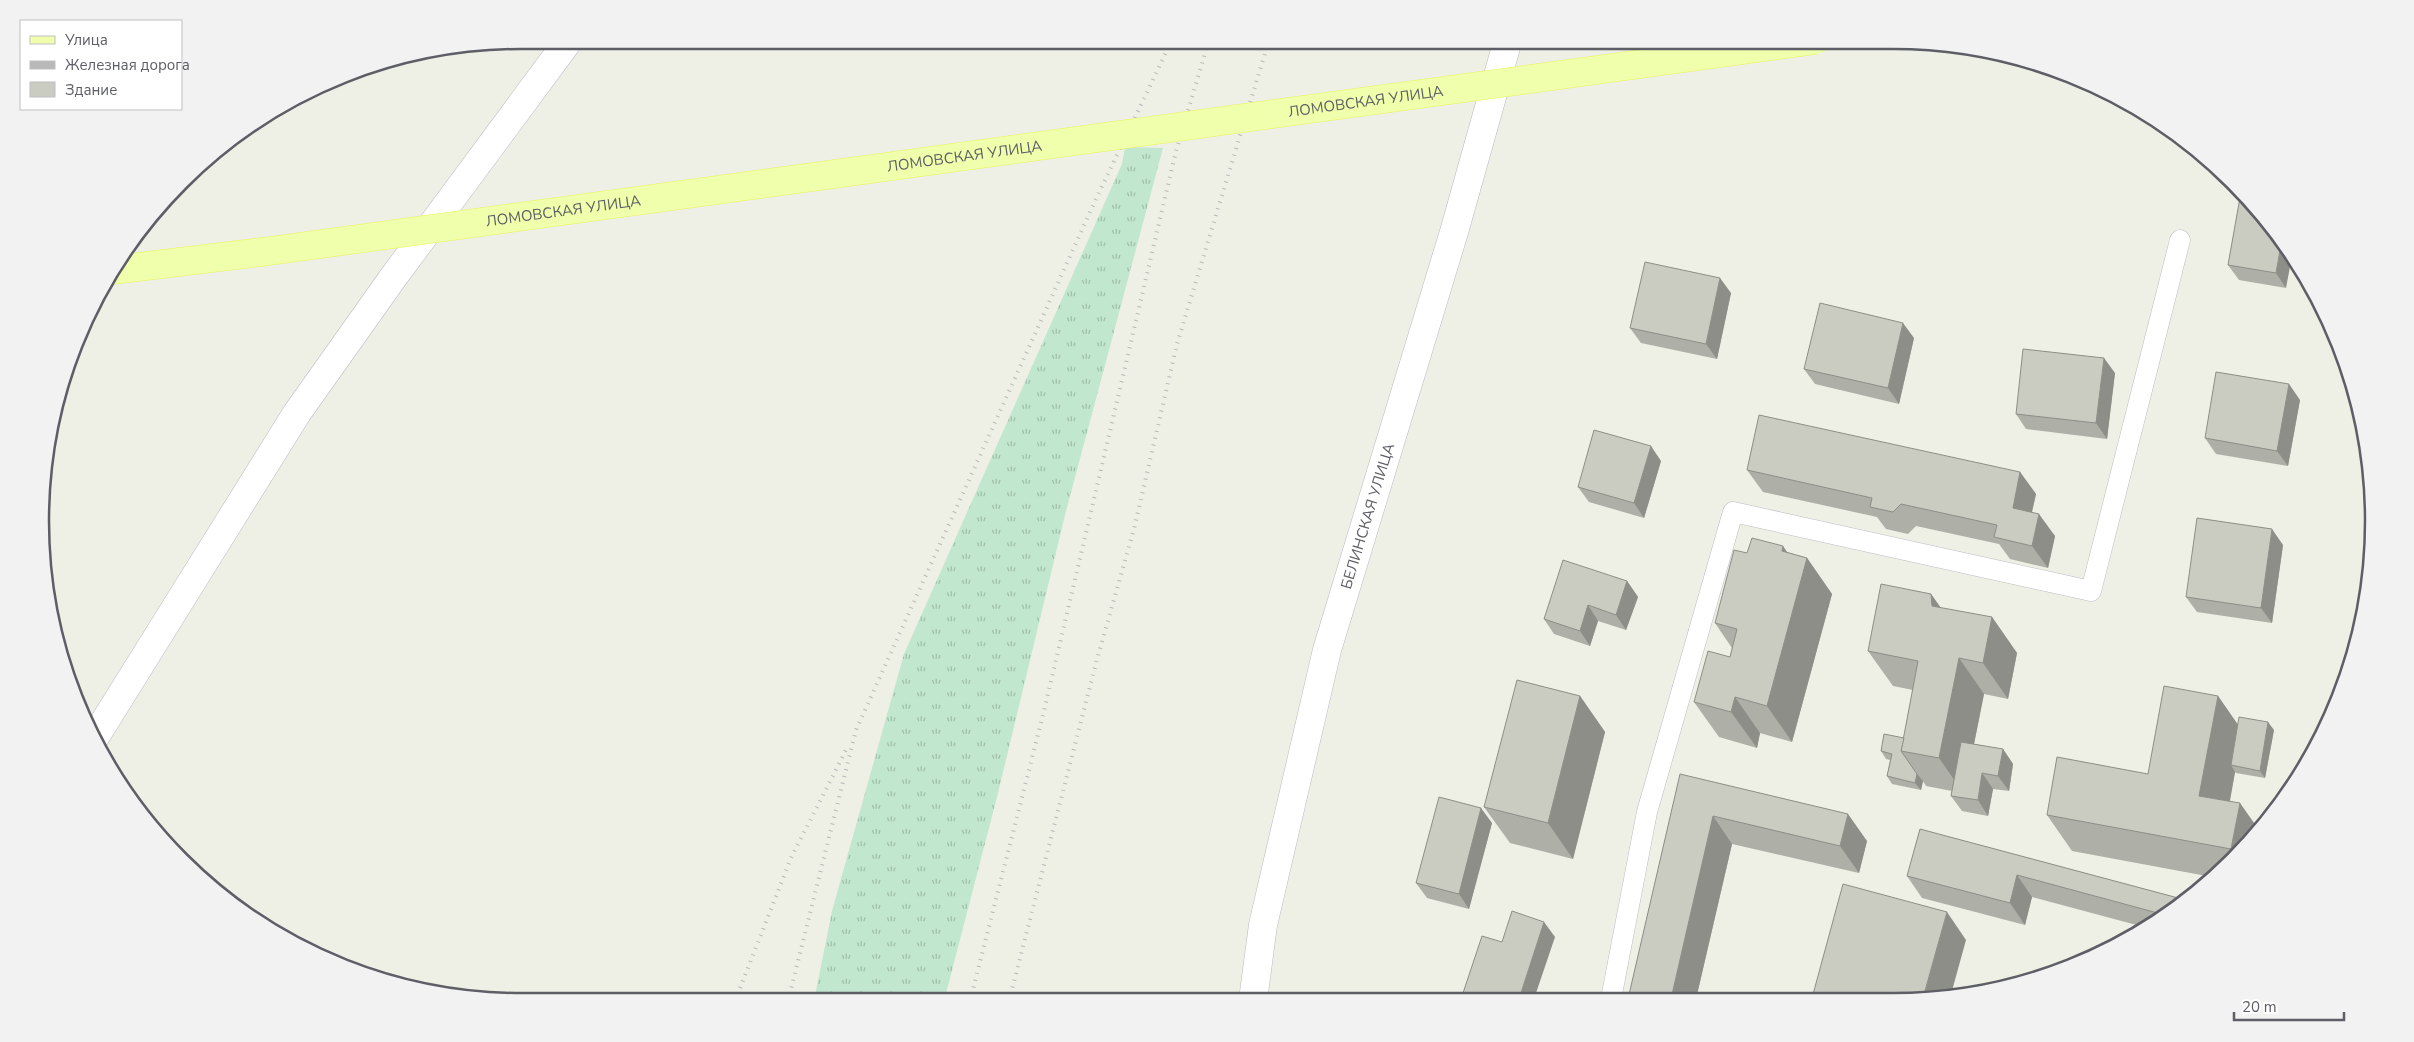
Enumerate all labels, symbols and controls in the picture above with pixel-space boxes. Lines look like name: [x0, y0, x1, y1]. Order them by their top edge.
legend: [20, 20, 182, 110]
text: Улица: [64, 30, 108, 50]
text: Железная дорога: [65, 55, 190, 75]
text: Здание: [65, 80, 117, 100]
street label: ЛОМОВСКАЯ УЛИЦА: [1287, 81, 1445, 122]
street label: ЛОМОВСКАЯ УЛИЦА: [886, 136, 1043, 177]
street label: ЛОМОВСКАЯ УЛИЦА: [484, 190, 642, 231]
street label: БЕЛИНСКАЯ УЛИЦА: [1336, 441, 1399, 591]
scale bar: [2234, 990, 2344, 1022]
text: 20 m: [2242, 997, 2277, 1017]

